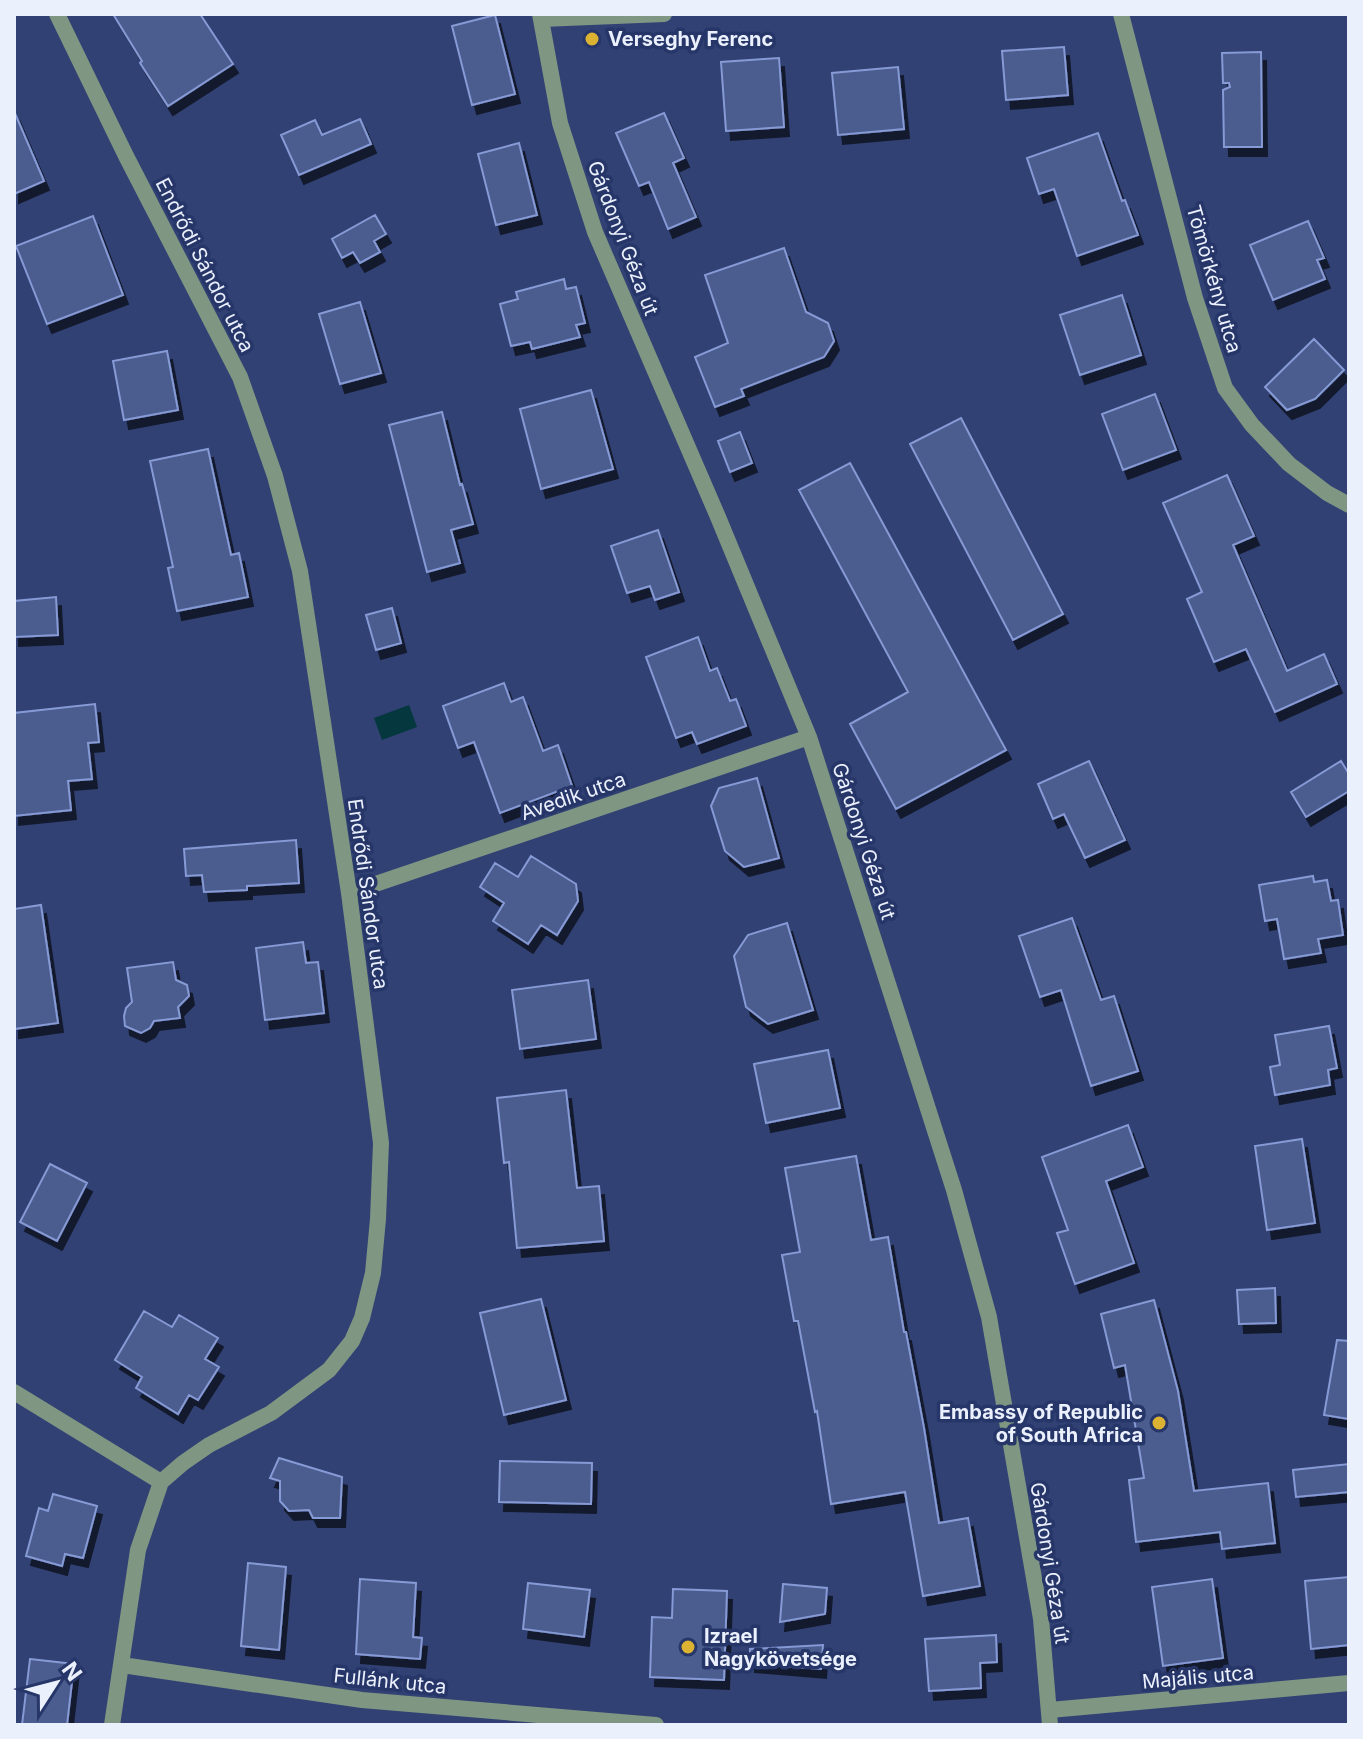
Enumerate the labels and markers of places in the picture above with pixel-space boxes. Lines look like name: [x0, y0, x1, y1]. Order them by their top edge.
place label: Verseghy Ferenc: [608, 27, 773, 51]
marker: Verseghy Ferenc: [583, 30, 601, 48]
place label: Embassy of Republic of South Africa: [939, 1400, 1143, 1447]
marker: Embassy of Republic of South Africa: [1150, 1414, 1168, 1432]
place label: Izrael Nagykövetsége: [704, 1624, 857, 1671]
marker: Izrael Nagykövetsége: [679, 1638, 697, 1656]

